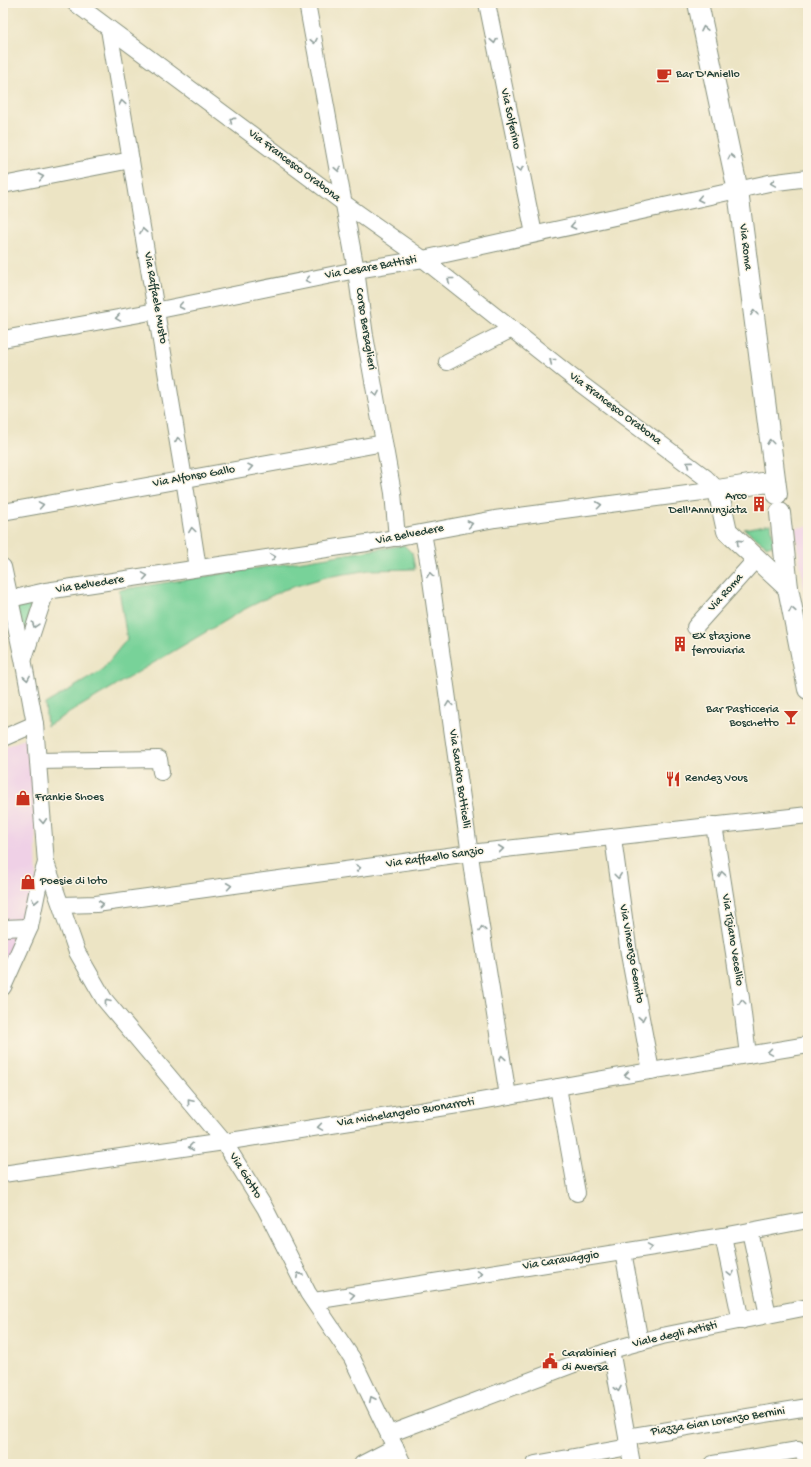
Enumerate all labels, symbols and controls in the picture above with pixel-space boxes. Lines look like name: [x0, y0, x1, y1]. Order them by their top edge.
one-way arrow: [700, 26, 709, 33]
one-way arrow: [309, 38, 318, 44]
one-way arrow: [490, 38, 498, 44]
cafe icon: Bar D'Aniello: [655, 66, 673, 84]
place label: Bar D'Aniello: [675, 68, 740, 82]
street label: Via Solferino: [497, 86, 523, 151]
one-way arrow: [118, 100, 127, 106]
one-way arrow: [229, 117, 236, 125]
street label: Via Francesco Orabona: [244, 126, 343, 206]
one-way arrow: [727, 154, 735, 160]
one-way arrow: [334, 166, 342, 172]
one-way arrow: [516, 166, 524, 172]
one-way arrow: [38, 174, 44, 182]
one-way arrow: [770, 178, 776, 187]
one-way arrow: [697, 194, 703, 202]
one-way arrow: [569, 221, 576, 230]
street label: Via Roma: [735, 222, 755, 271]
one-way arrow: [139, 228, 148, 234]
street label: Via Raffaele Musto: [140, 250, 170, 345]
street label: Via Cesare Battisti: [323, 253, 418, 283]
one-way arrow: [305, 275, 311, 283]
one-way arrow: [447, 278, 454, 285]
street label: Corso Bersaglieri: [352, 287, 378, 372]
one-way arrow: [178, 301, 184, 309]
one-way arrow: [749, 310, 758, 316]
one-way arrow: [115, 313, 122, 322]
one-way arrow: [549, 358, 556, 365]
street label: Via Francesco Orabona: [565, 369, 664, 449]
one-way arrow: [371, 391, 379, 397]
one-way arrow: [174, 437, 183, 443]
one-way arrow: [766, 439, 775, 445]
one-way arrow: [686, 462, 693, 469]
street label: Via Alfonso Gallo: [151, 463, 236, 491]
one-way arrow: [247, 463, 253, 472]
place label: Arco Dell'Annunziata: [668, 490, 747, 518]
building icon: Arco Dell'Annunziata: [750, 495, 768, 513]
one-way arrow: [38, 501, 44, 510]
one-way arrow: [596, 501, 602, 510]
one-way arrow: [467, 520, 474, 528]
street label: Via Belvedere: [374, 521, 446, 549]
one-way arrow: [188, 527, 197, 533]
one-way arrow: [736, 540, 744, 547]
one-way arrow: [270, 554, 276, 562]
street label: Via Roma: [705, 571, 747, 616]
one-way arrow: [142, 572, 148, 581]
one-way arrow: [426, 572, 435, 578]
street label: Via Belvedere: [54, 573, 126, 597]
one-way arrow: [789, 607, 797, 613]
one-way arrow: [31, 622, 39, 629]
place label: Ex stazione ferroviaria: [691, 630, 751, 658]
building icon: Ex stazione ferroviaria: [671, 635, 689, 653]
one-way arrow: [22, 675, 31, 681]
one-way arrow: [445, 701, 454, 707]
place label: Bar Pasticceria Boschetto: [705, 703, 779, 731]
bar icon: Bar Pasticceria Boschetto: [782, 708, 800, 726]
street label: Via Sandro Botticelli: [445, 728, 473, 830]
restaurant icon: Rendez Vous: [664, 770, 682, 788]
place label: Rendez Vous: [685, 772, 748, 786]
shop icon: Frankie Shoes: [14, 789, 32, 807]
place label: Frankie Shoes: [34, 791, 104, 805]
one-way arrow: [38, 818, 47, 824]
street label: Via Raffaello Sanzio: [384, 844, 485, 872]
one-way arrow: [498, 845, 504, 854]
one-way arrow: [355, 864, 361, 873]
one-way arrow: [718, 871, 726, 877]
shop icon: Poesie di loto: [19, 873, 37, 891]
one-way arrow: [613, 873, 622, 880]
place label: Poesie di loto: [39, 875, 108, 889]
one-way arrow: [226, 882, 233, 891]
street label: Via Tiziano Vecellio: [718, 892, 746, 987]
one-way arrow: [31, 897, 40, 904]
one-way arrow: [98, 899, 104, 908]
street label: Via Vincenzo Gemito: [615, 903, 647, 1005]
one-way arrow: [478, 926, 487, 932]
one-way arrow: [104, 999, 111, 1006]
one-way arrow: [737, 999, 746, 1006]
one-way arrow: [637, 1015, 646, 1022]
one-way arrow: [766, 1047, 773, 1056]
one-way arrow: [498, 1055, 507, 1061]
one-way arrow: [624, 1070, 630, 1078]
street label: Via Michelangelo Buonarroti: [335, 1095, 476, 1131]
one-way arrow: [187, 1099, 194, 1106]
one-way arrow: [317, 1122, 323, 1131]
one-way arrow: [188, 1142, 194, 1151]
street label: Via Giotto: [225, 1150, 265, 1201]
one-way arrow: [647, 1243, 653, 1252]
street label: Via Caravaggio: [521, 1248, 600, 1274]
one-way arrow: [477, 1270, 484, 1279]
one-way arrow: [726, 1271, 734, 1277]
one-way arrow: [296, 1272, 304, 1279]
one-way arrow: [349, 1291, 355, 1300]
street label: Viale degli Artisti: [630, 1318, 719, 1352]
place label: Carabinieri di Aversa: [562, 1347, 617, 1375]
public building icon: Carabinieri di Aversa: [541, 1352, 559, 1370]
one-way arrow: [613, 1385, 622, 1392]
one-way arrow: [369, 1395, 377, 1403]
street label: Piazza Gian Lorenzo Bernini: [649, 1404, 786, 1440]

